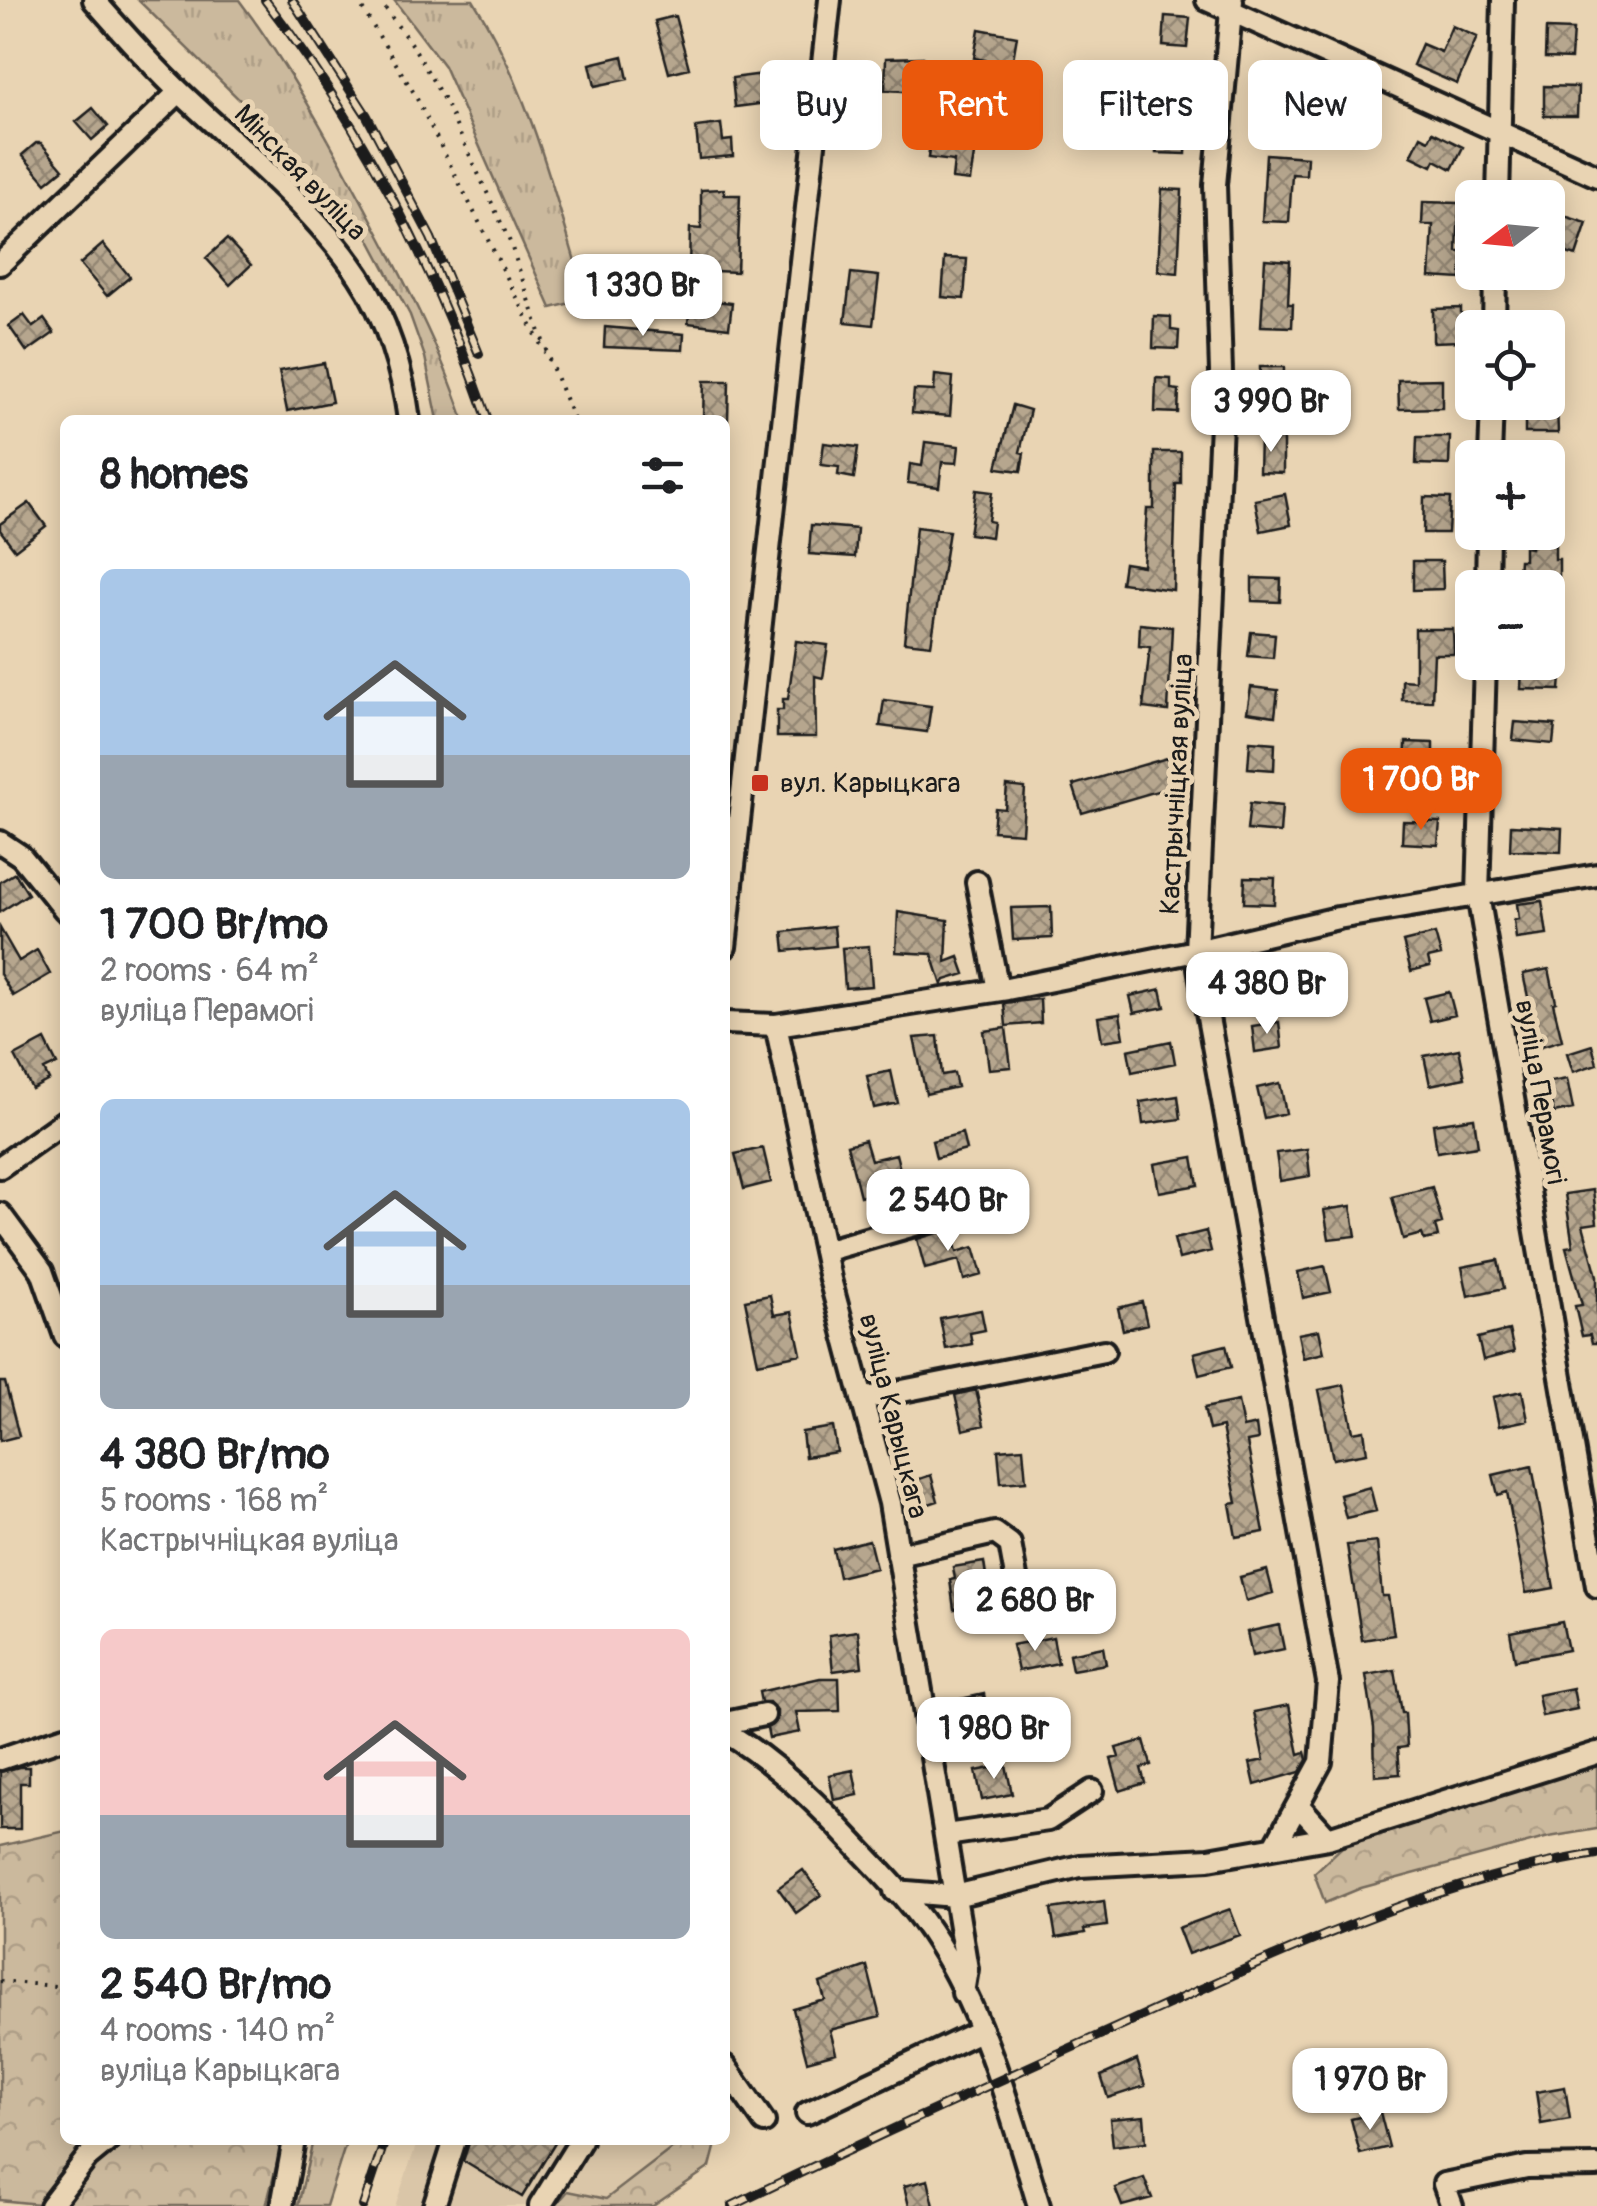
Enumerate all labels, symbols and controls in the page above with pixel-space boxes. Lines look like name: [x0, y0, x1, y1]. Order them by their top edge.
chip: Buy: [760, 60, 882, 150]
chip: Rent: [902, 60, 1043, 150]
chip: Filters: [1063, 60, 1228, 150]
chip: New: [1248, 60, 1382, 150]
street label: Мінская вуліца: [226, 98, 374, 248]
north arrow: [1455, 180, 1565, 290]
map controls: [1455, 180, 1565, 680]
pin: 1 330 Br: [540, 254, 746, 339]
text: 1 330 Br: [586, 266, 700, 306]
button: locate: [1455, 310, 1565, 420]
pin: 3 990 Br: [1168, 370, 1374, 455]
text: 3 990 Br: [1213, 382, 1329, 422]
button: +: [1455, 440, 1565, 550]
icon: filters: [635, 448, 690, 503]
text: 8 homes: [100, 449, 248, 501]
button: −: [1455, 570, 1565, 680]
icon: home: [305, 634, 485, 814]
street label: Кастрычніцкая вуліца: [1153, 653, 1201, 915]
pin: 1 700 Br: [1318, 748, 1524, 833]
text: 1 700 Br: [1363, 760, 1479, 800]
place label: вул. Карыцкага: [780, 766, 961, 801]
marker: вул. Карыцкага: [749, 772, 771, 794]
text: 1 700 Br/mo: [100, 899, 328, 951]
text: 2 rooms · 64 m²: [100, 951, 319, 991]
pin: 4 380 Br: [1164, 952, 1370, 1037]
text: 4 380 Br: [1208, 964, 1326, 1004]
text: вуліца Перамогі: [100, 991, 314, 1031]
street label: вуліца Перамогі: [1507, 997, 1573, 1187]
icon: home: [305, 1164, 485, 1344]
pin: 2 540 Br: [845, 1169, 1051, 1254]
text: 2 540 Br: [888, 1181, 1008, 1221]
street label: вуліца Карыцкага: [851, 1310, 935, 1522]
text: 4 380 Br/mo: [100, 1429, 330, 1481]
text: 5 rooms · 168 m²: [100, 1481, 329, 1521]
text: Кастрычніцкая вуліца: [100, 1521, 399, 1561]
pin: 2 680 Br: [932, 1569, 1138, 1654]
text: 2 680 Br: [976, 1581, 1094, 1621]
icon: home: [305, 1694, 485, 1874]
pin: 1 980 Br: [891, 1697, 1097, 1782]
text: 1 980 Br: [939, 1709, 1049, 1749]
text: 2 540 Br/mo: [100, 1959, 331, 2011]
text: 4 rooms · 140 m²: [100, 2011, 335, 2051]
pin: 1 970 Br: [1267, 2048, 1473, 2133]
text: вуліца Карыцкага: [100, 2051, 340, 2091]
text: 1 970 Br: [1314, 2060, 1426, 2100]

